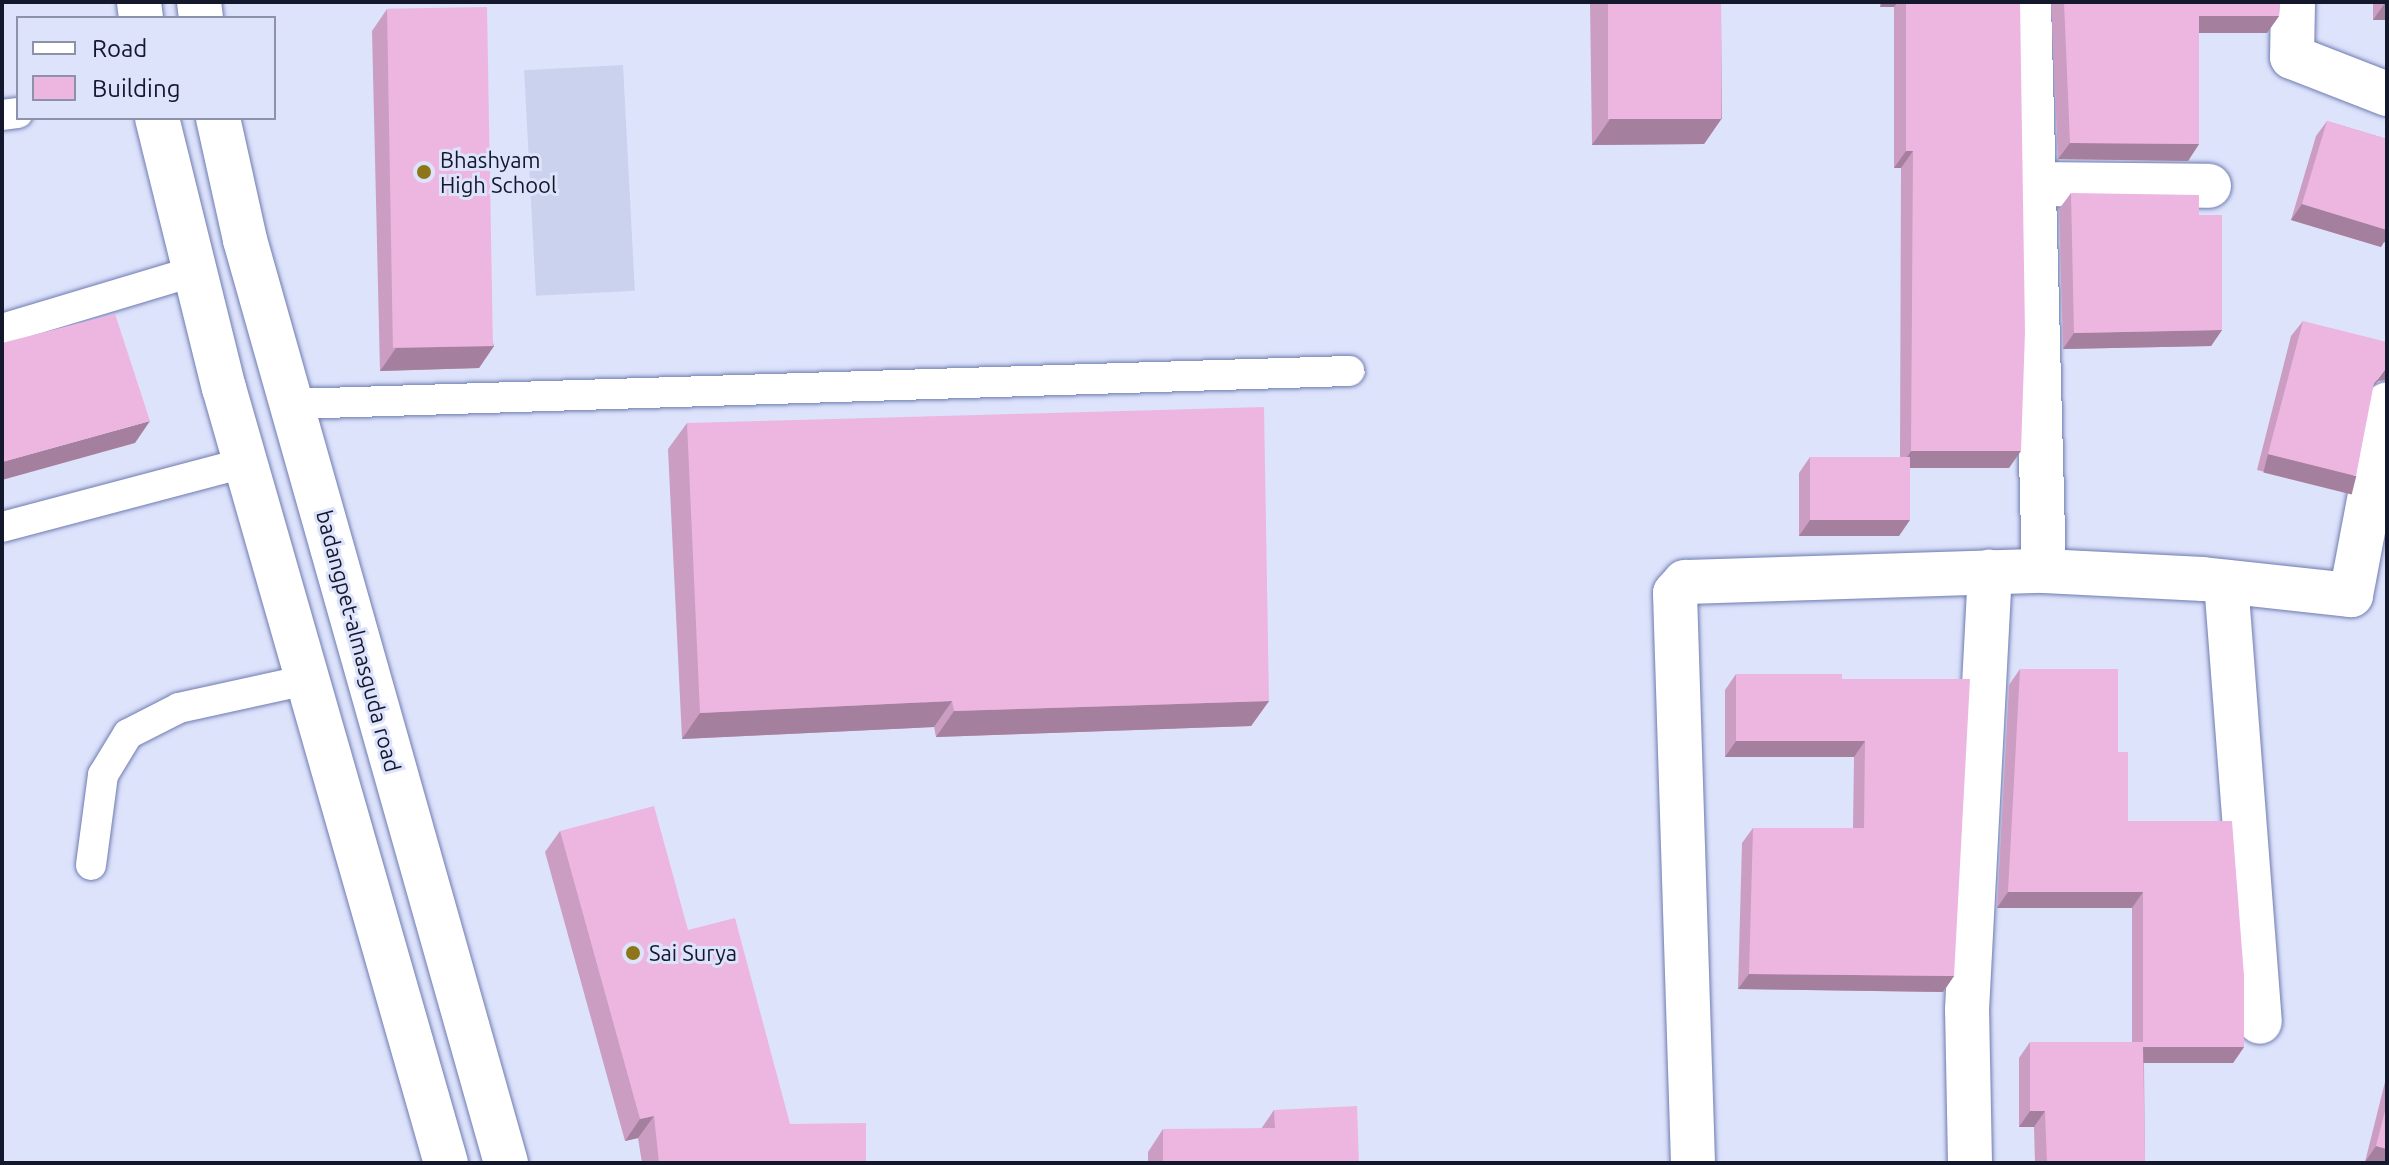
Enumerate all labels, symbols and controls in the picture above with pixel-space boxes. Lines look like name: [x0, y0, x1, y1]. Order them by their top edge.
legend: [16, 16, 276, 120]
text: Road: [92, 35, 147, 62]
text: Building: [92, 75, 180, 102]
place label: Bhashyam High School: [440, 146, 557, 198]
marker: Bhashyam High School: [415, 163, 433, 181]
street label: badangpet-almasguda road: [311, 507, 407, 775]
place label: Sai Surya: [649, 940, 737, 966]
marker: Sai Surya: [624, 944, 642, 962]

